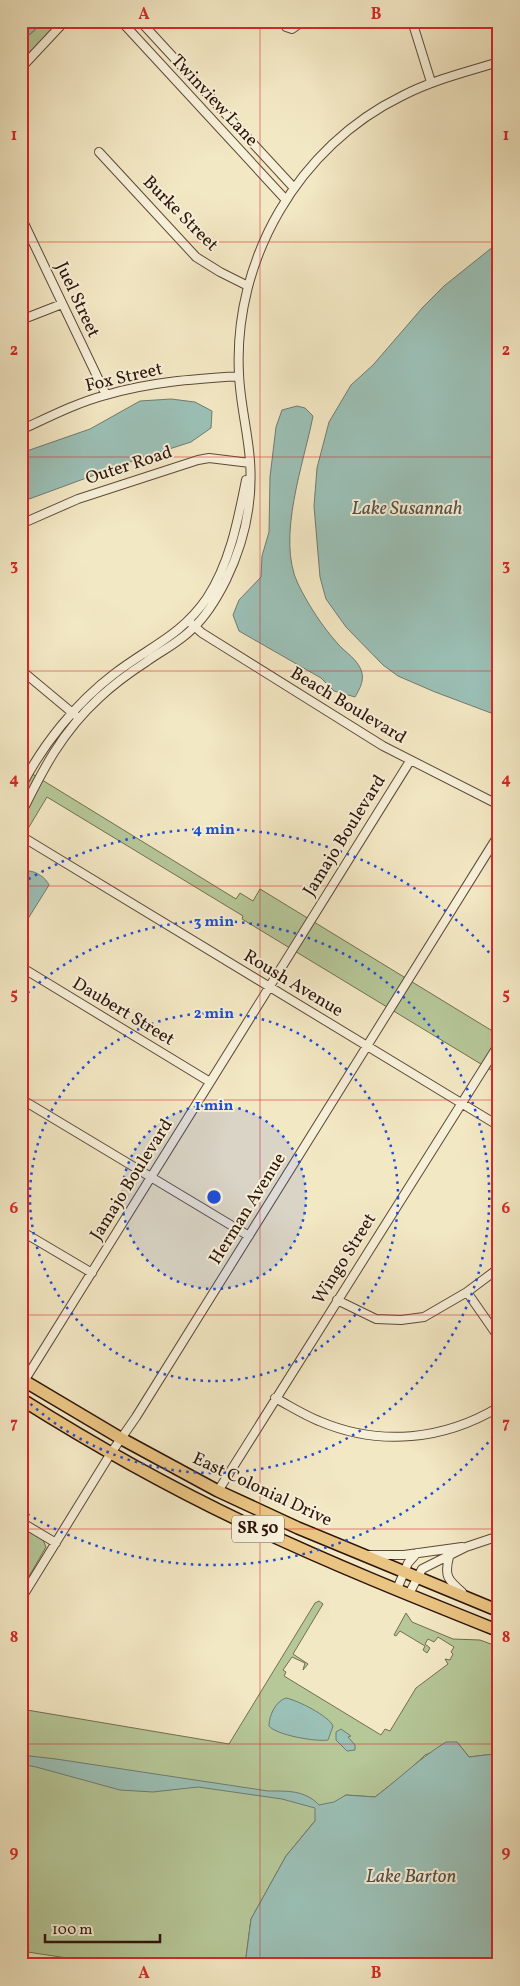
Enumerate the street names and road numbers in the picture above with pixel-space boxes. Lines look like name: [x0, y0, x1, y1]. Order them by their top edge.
street label: Twinview Lane: [165, 49, 263, 153]
street label: Burke Street: [137, 171, 223, 257]
street label: Juel Street: [49, 258, 105, 342]
street label: Fox Street: [83, 357, 165, 399]
street label: Outer Road: [82, 440, 176, 492]
street label: Beach Boulevard: [285, 661, 411, 751]
street label: Jamajo Boulevard: [298, 770, 392, 902]
street label: Roush Avenue: [238, 944, 348, 1024]
street label: Daubert Street: [67, 972, 179, 1052]
street label: Jamajo Boulevard: [85, 1114, 179, 1246]
street label: Herman Avenue: [204, 1148, 292, 1270]
street label: Wingo Street: [307, 1209, 383, 1309]
street label: East Colonial Drive: [188, 1447, 336, 1533]
road number: SR 50: [232, 1516, 284, 1542]

